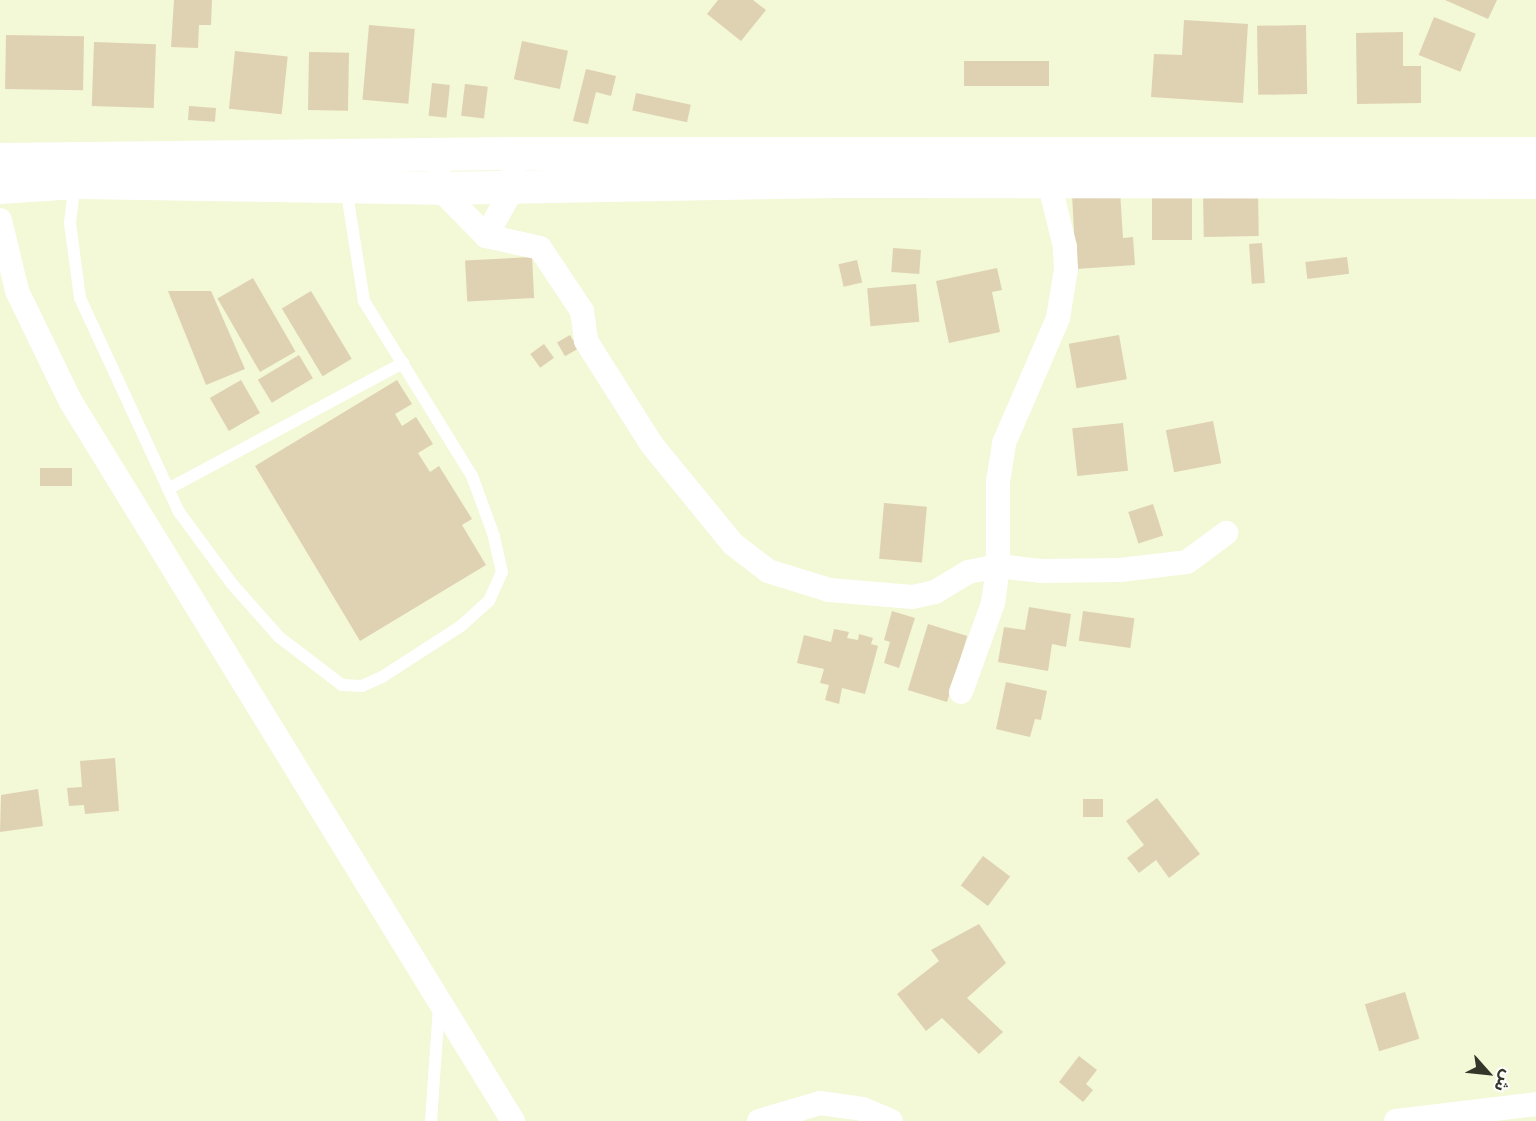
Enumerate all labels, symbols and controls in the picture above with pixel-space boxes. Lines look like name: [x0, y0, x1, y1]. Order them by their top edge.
north arrow: [1458, 1043, 1518, 1103]
text: ش: [1489, 1066, 1519, 1096]

